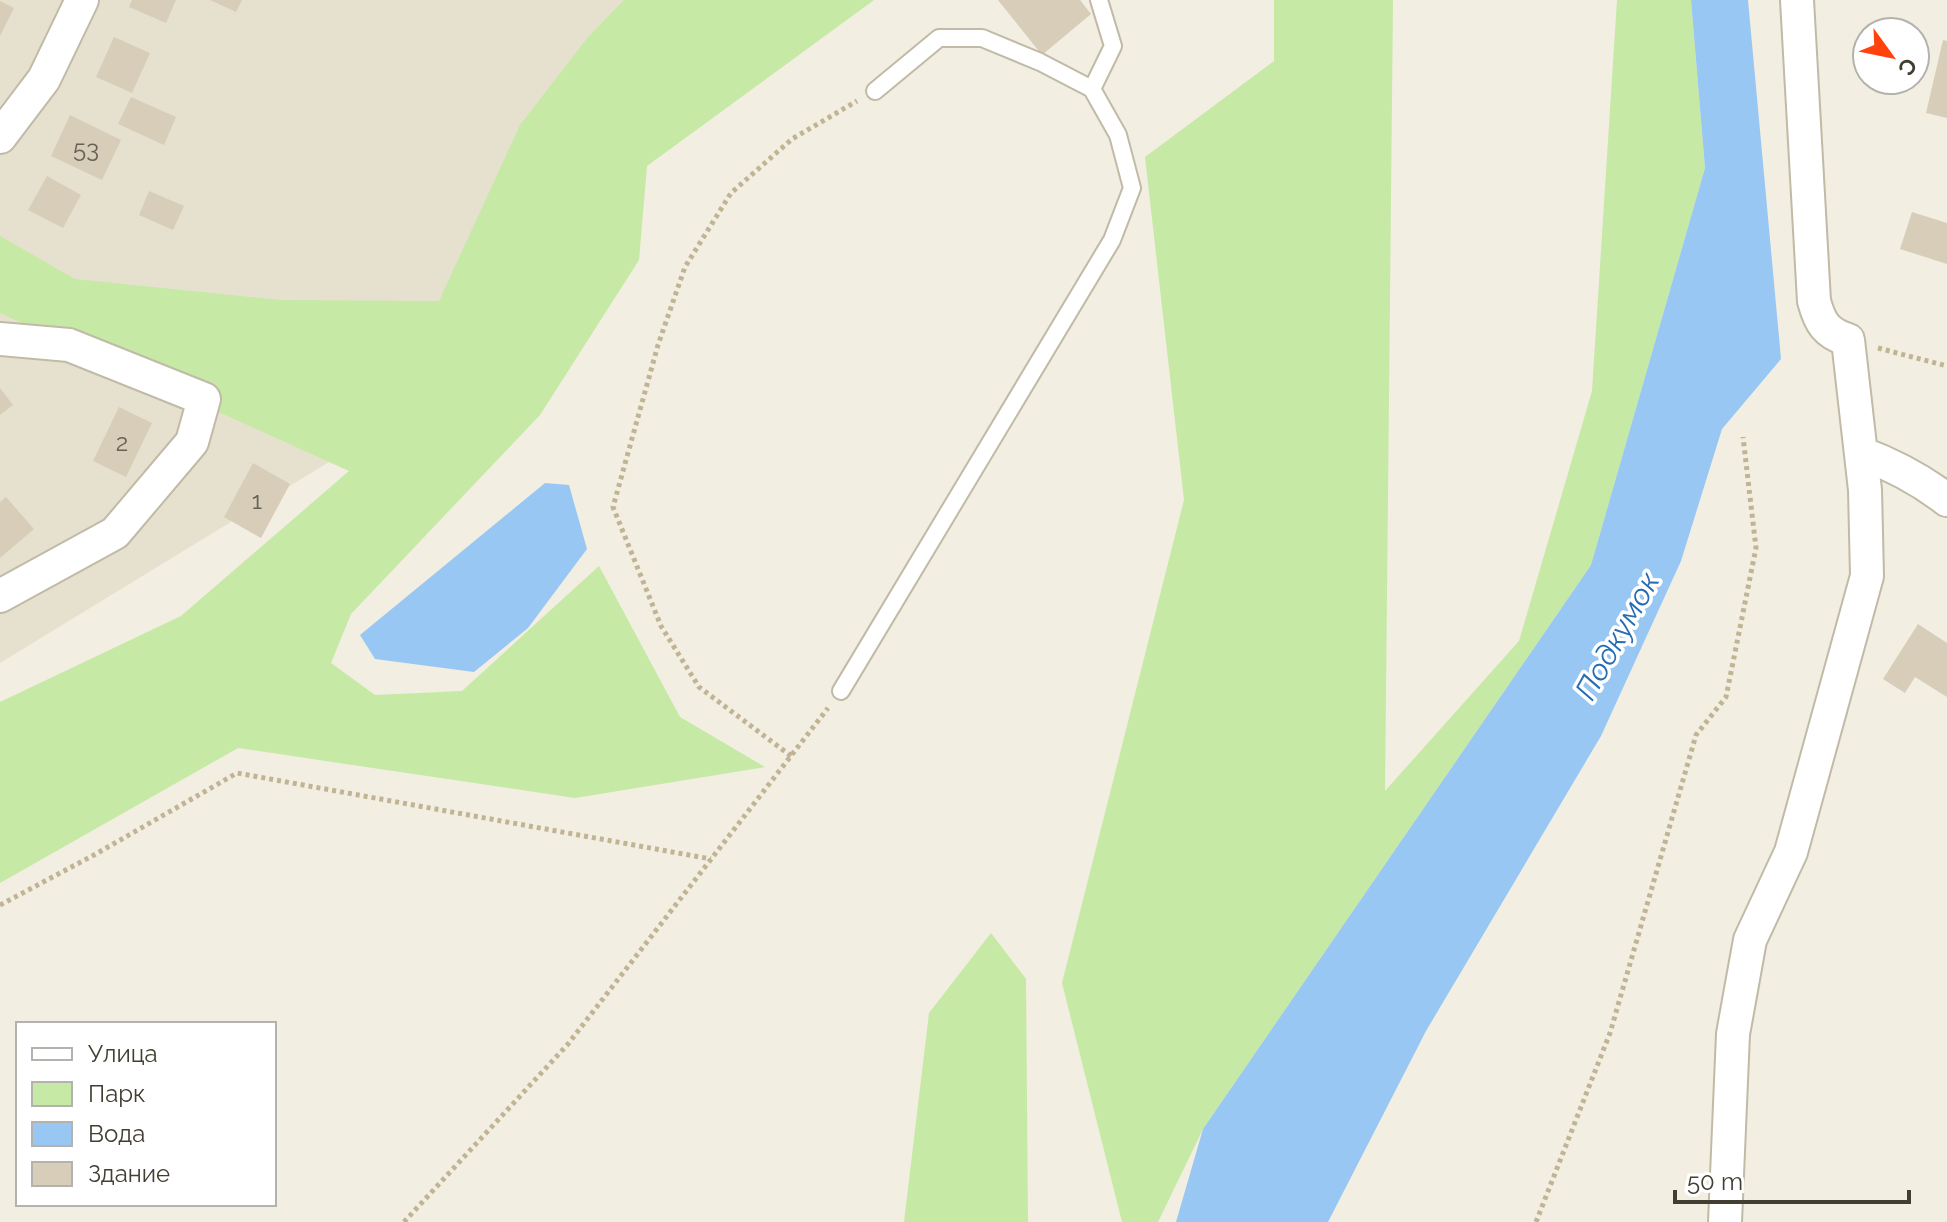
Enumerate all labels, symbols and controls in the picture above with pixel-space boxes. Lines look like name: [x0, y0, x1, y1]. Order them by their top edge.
north arrow: [1851, 16, 1931, 96]
text: С: [1893, 53, 1923, 80]
house number: 53: [73, 134, 99, 163]
house number: 2: [116, 428, 128, 457]
house number: 1: [252, 486, 262, 515]
water label: Подкумок: [1568, 566, 1666, 706]
legend: [16, 1022, 276, 1206]
text: Улица: [88, 1039, 158, 1068]
text: Парк: [88, 1079, 146, 1108]
text: Вода: [88, 1119, 145, 1148]
scale bar: [1675, 1154, 1909, 1204]
text: Здание: [88, 1159, 170, 1188]
text: 50 m: [1687, 1167, 1743, 1196]

